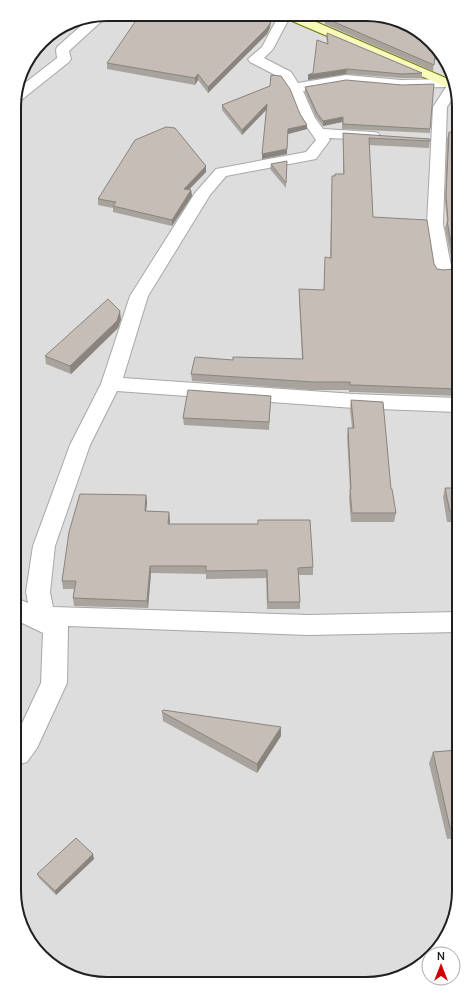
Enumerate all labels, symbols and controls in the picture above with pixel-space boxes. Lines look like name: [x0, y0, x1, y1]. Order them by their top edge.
north arrow: [421, 946, 461, 986]
text: N: [437, 948, 445, 963]

